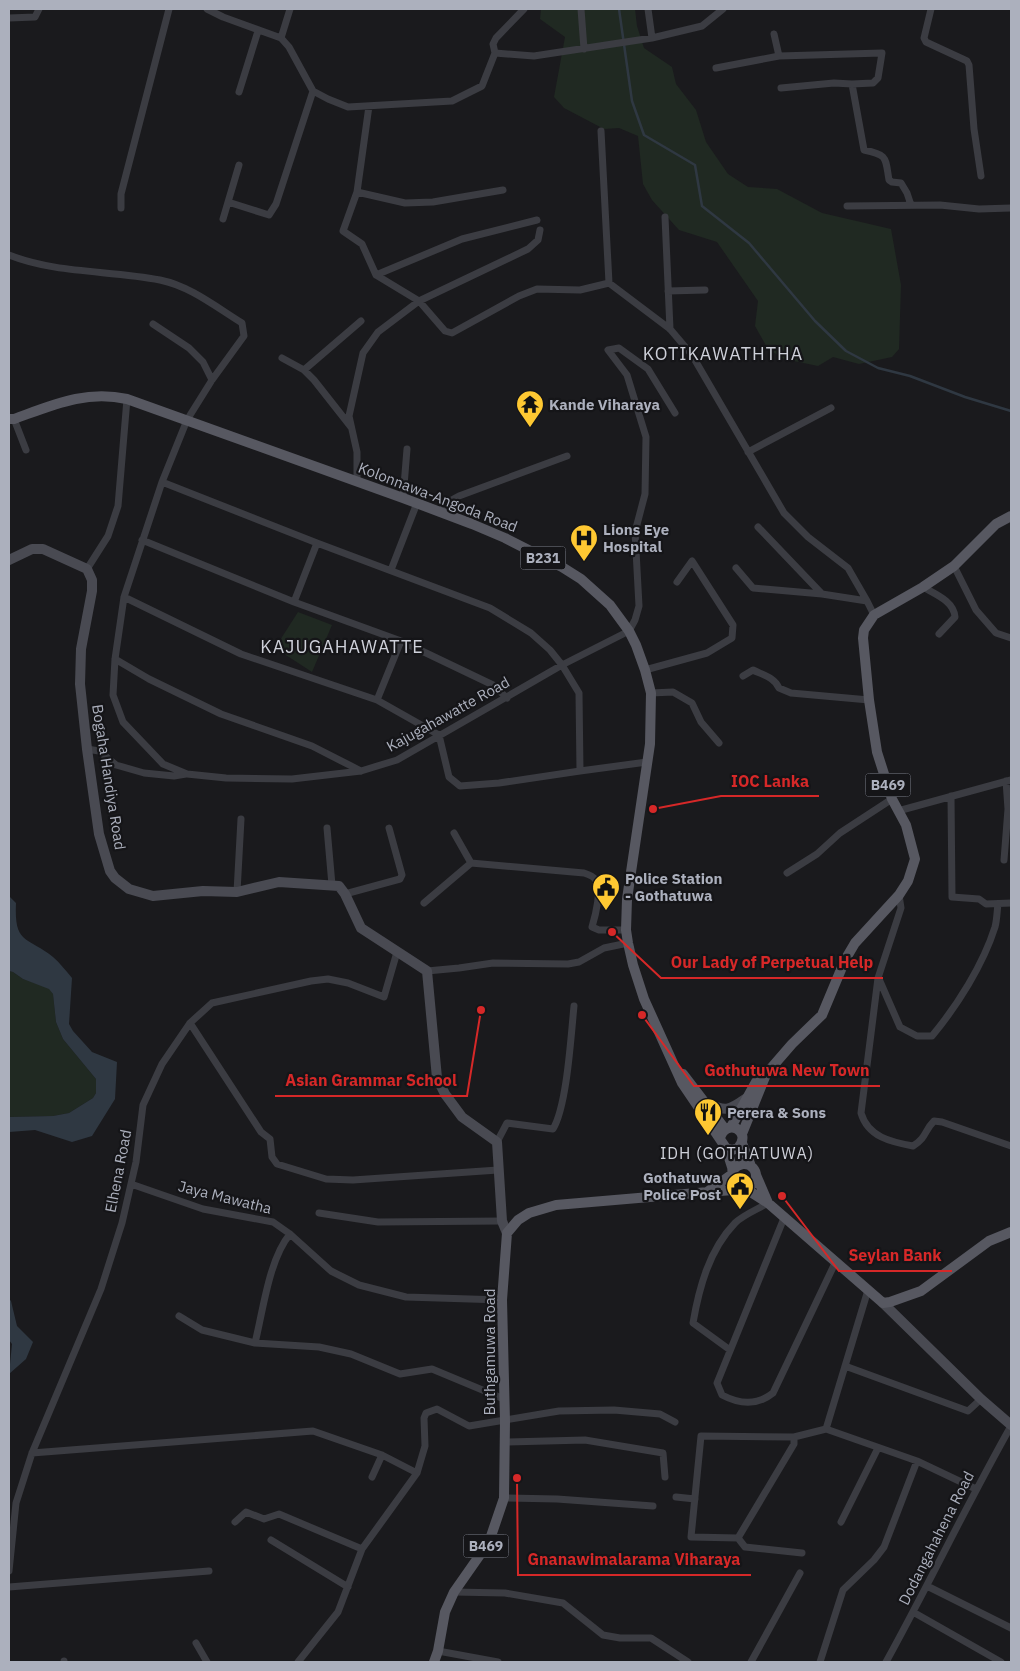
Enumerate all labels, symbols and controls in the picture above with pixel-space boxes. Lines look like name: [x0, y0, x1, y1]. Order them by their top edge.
district label: KOTIKAWATHTHA: [643, 342, 803, 365]
temple icon: Kande Viharaya: [515, 389, 545, 428]
place label: Kande Viharaya: [549, 395, 660, 414]
street label: Kolonnawa-Angoda Road: [356, 458, 520, 536]
place label: Lions Eye Hospital: [603, 520, 669, 556]
hospital icon: Lions Eye Hospital: [569, 523, 599, 562]
road number: B231: [520, 546, 566, 570]
district label: KAJUGAHAWATTE: [260, 635, 424, 658]
street label: Kajugahawatte Road: [383, 672, 513, 756]
street label: Bogaha Handiya Road: [88, 703, 130, 851]
callout: IOC Lanka: [721, 765, 819, 796]
text: IOC Lanka: [731, 771, 809, 791]
road number: B469: [866, 774, 910, 796]
place label: Police Station - Gothatuwa: [625, 869, 722, 905]
public building icon: Police Station - Gothatuwa: [591, 872, 621, 911]
callout: Our Lady of Perpetual Help: [661, 947, 883, 978]
text: Our Lady of Perpetual Help: [671, 952, 873, 972]
callout: Gothutuwa New Town: [694, 1055, 880, 1086]
text: Gothutuwa New Town: [704, 1060, 870, 1080]
callout: Asian Grammar School: [275, 1065, 467, 1096]
text: Asian Grammar School: [285, 1070, 457, 1090]
restaurant icon: Perera & Sons: [693, 1097, 723, 1136]
place label: Perera & Sons: [727, 1103, 826, 1122]
street label: Elhena Road: [101, 1128, 135, 1214]
district label: IDH (GOTHATUWA): [660, 1143, 814, 1163]
place label: Gothatuwa Police Post: [643, 1168, 721, 1204]
public building icon: Gothatuwa Police Post: [725, 1171, 755, 1210]
street label: Jaya Mawatha: [176, 1176, 274, 1218]
callout: Seylan Bank: [839, 1240, 952, 1271]
text: Seylan Bank: [848, 1245, 942, 1265]
street label: Buthgamuwa Road: [480, 1288, 499, 1416]
street label: Dodangahahena Road: [894, 1468, 978, 1608]
road number: B469: [464, 1534, 508, 1558]
callout: Gnanawimalarama Viharaya: [518, 1544, 751, 1575]
text: Gnanawimalarama Viharaya: [528, 1549, 740, 1569]

